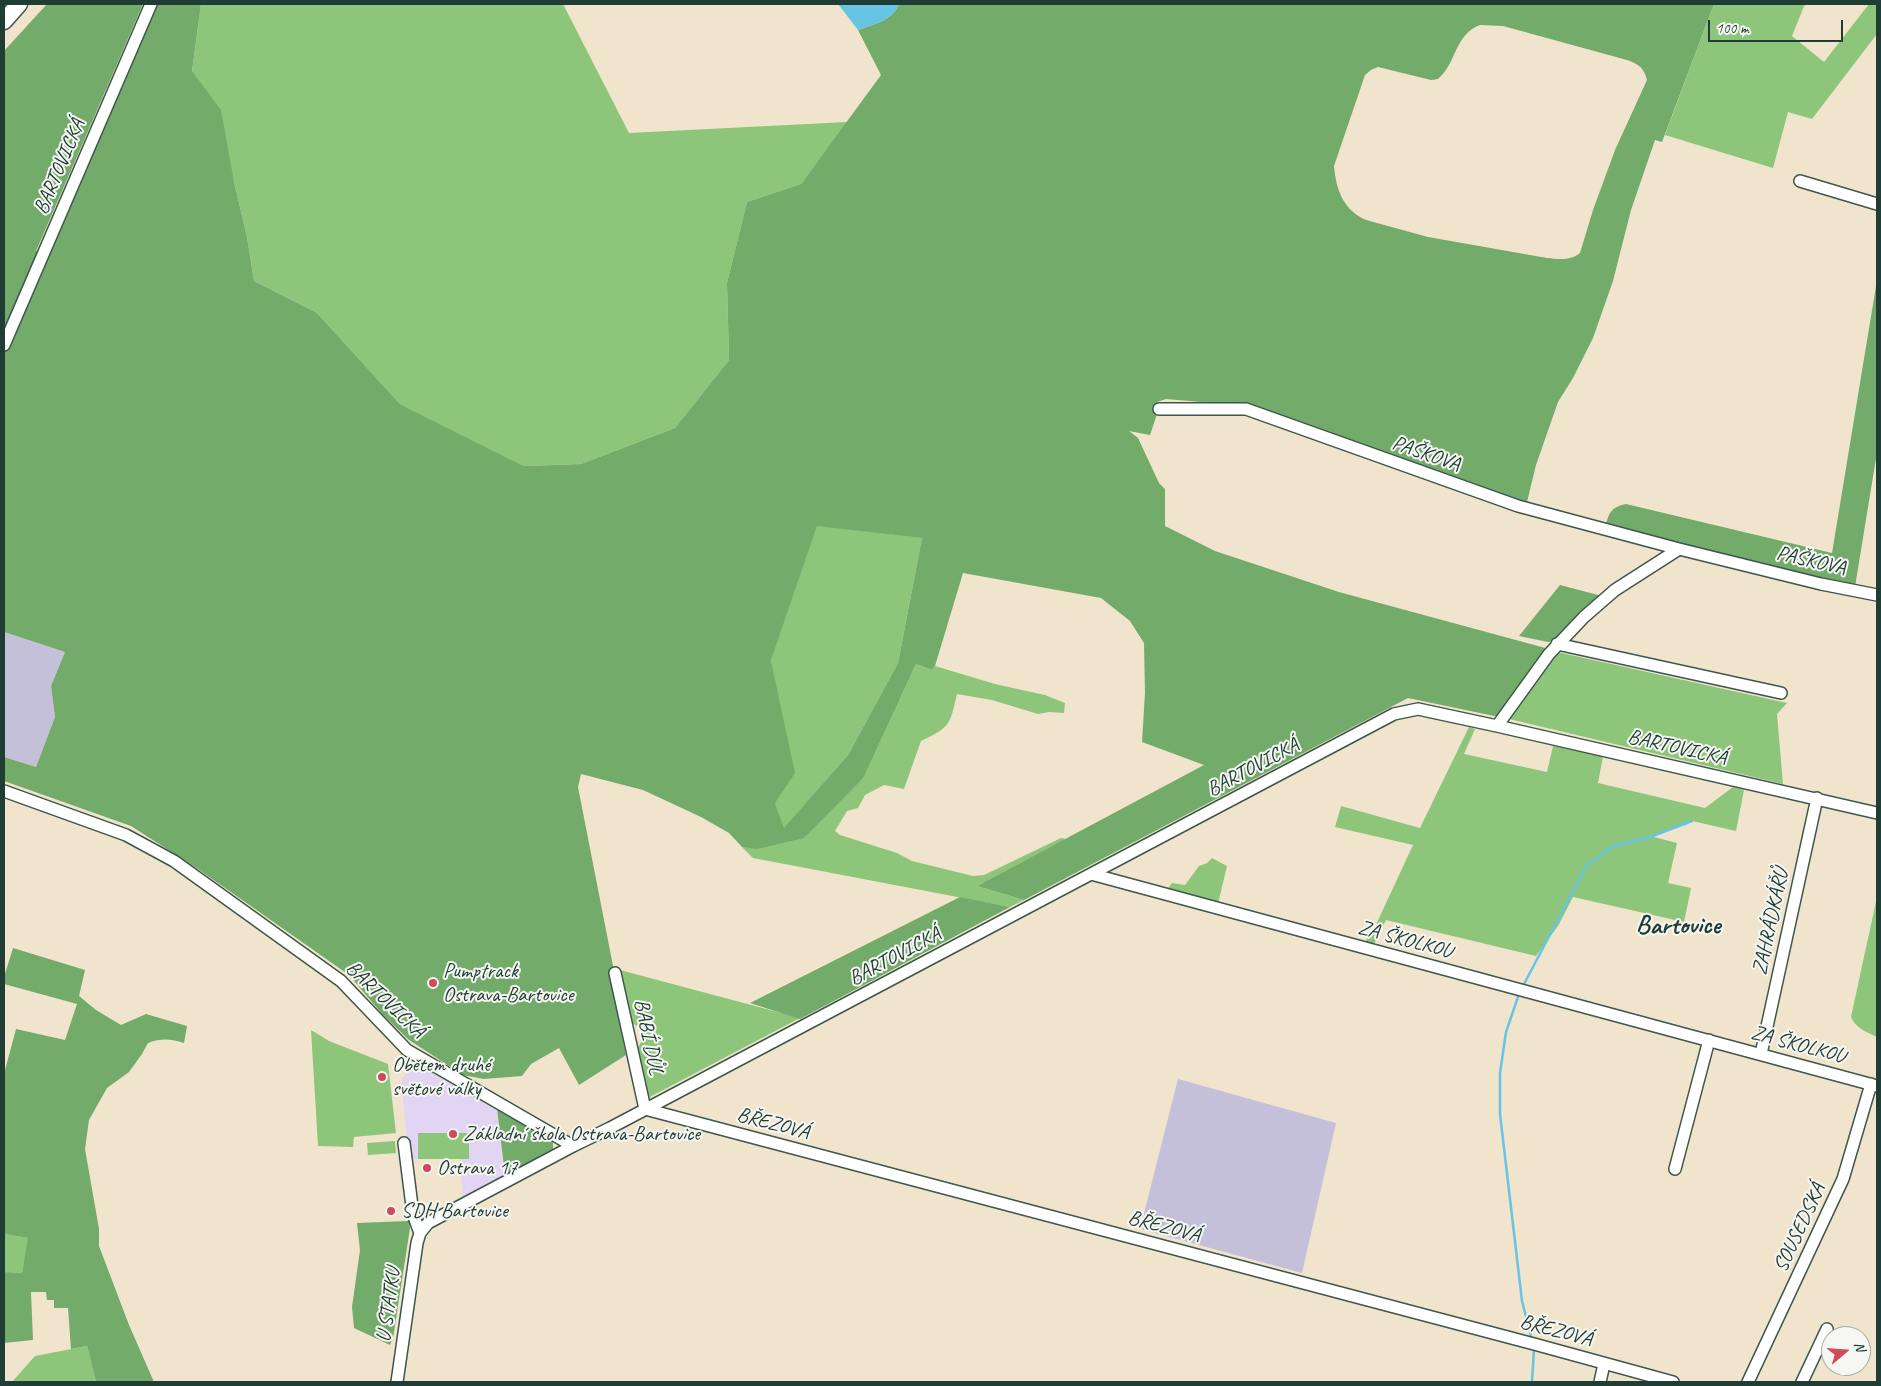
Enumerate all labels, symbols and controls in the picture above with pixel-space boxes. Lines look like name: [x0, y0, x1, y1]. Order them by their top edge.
scale bar: [1711, 10, 1846, 42]
text: 100 m: [1716, 19, 1748, 38]
street label: BARTOVICKÁ: [29, 116, 91, 218]
street label: PAŠKOVA: [1389, 431, 1463, 477]
street label: PAŠKOVA: [1774, 541, 1848, 581]
street label: BARTOVICKÁ: [1625, 724, 1729, 772]
street label: BARTOVICKÁ: [1203, 733, 1303, 803]
street label: ZAHRÁDKÁŘŮ: [1747, 867, 1795, 977]
district label: Bartovice: [1636, 910, 1720, 942]
street label: ZA ŠKOLKOU: [1355, 915, 1455, 965]
street label: BARTOVICKÁ: [845, 922, 945, 992]
street label: BARTOVICKÁ: [340, 956, 430, 1044]
place label: Pumptrack Ostrava-Bartovice: [443, 958, 573, 1008]
marker: Pumptrack Ostrava-Bartovice: [427, 977, 439, 989]
street label: BABÍ DŮL: [628, 997, 668, 1077]
street label: ZA ŠKOLKOU: [1748, 1020, 1848, 1070]
place label: Obětem druhé světové války: [392, 1052, 490, 1102]
marker: Obětem druhé světové války: [376, 1071, 388, 1083]
street label: BŘEZOVÁ: [734, 1102, 812, 1146]
place label: Základní škola Ostrava-Bartovice: [463, 1121, 700, 1147]
marker: Základní škola Ostrava-Bartovice: [447, 1128, 459, 1140]
place label: Ostrava 17: [437, 1155, 517, 1181]
marker: Ostrava 17: [421, 1162, 433, 1174]
street label: SOUSEDSKÁ: [1769, 1180, 1831, 1276]
place label: SDH Bartovice: [401, 1198, 508, 1224]
marker: SDH Bartovice: [385, 1205, 397, 1217]
street label: BŘEZOVÁ: [1125, 1205, 1203, 1249]
street label: U STATKU: [371, 1266, 407, 1344]
street label: BŘEZOVÁ: [1517, 1309, 1595, 1353]
north arrow: [1821, 1326, 1871, 1376]
text: N: [1850, 1340, 1869, 1353]

